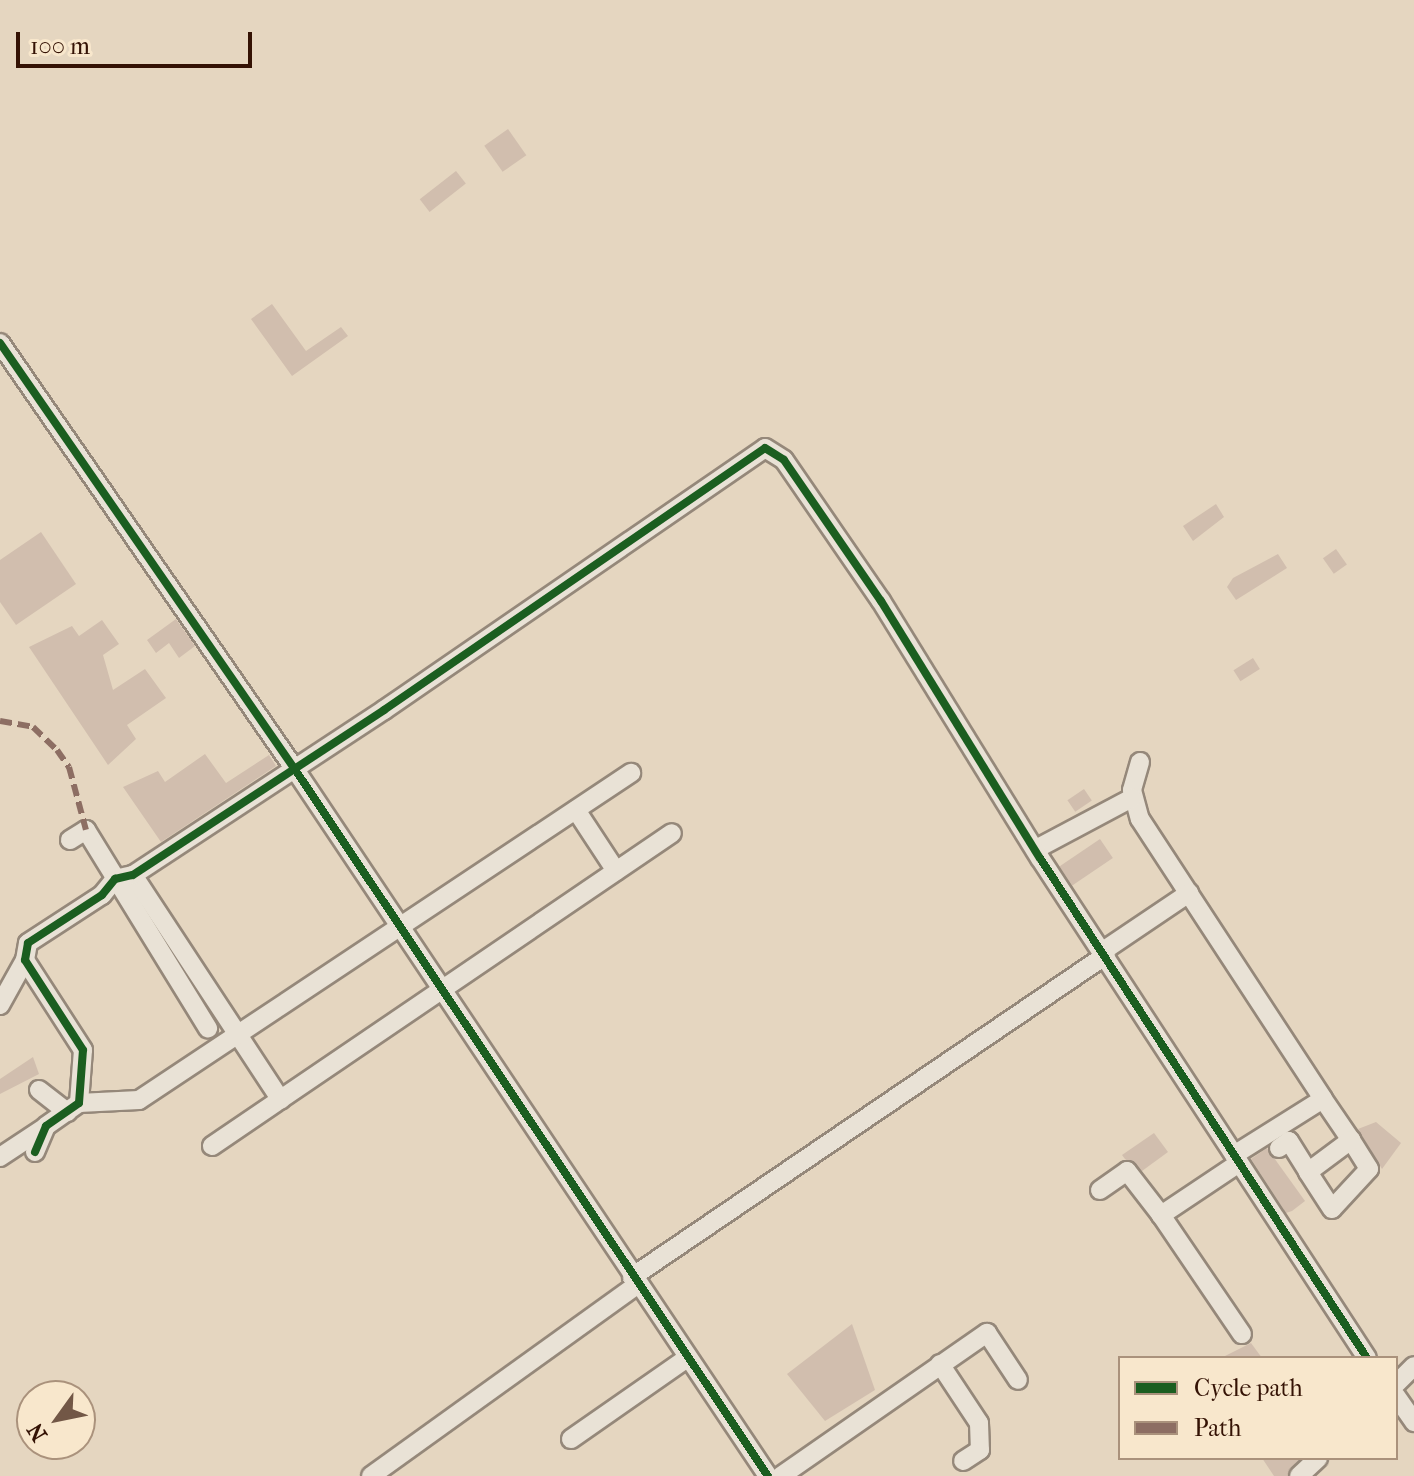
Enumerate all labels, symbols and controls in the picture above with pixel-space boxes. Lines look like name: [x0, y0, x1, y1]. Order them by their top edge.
scale bar: [20, 16, 256, 66]
text: 100 m: [30, 32, 90, 60]
legend: [1118, 1356, 1398, 1460]
text: Cycle path: [1194, 1374, 1303, 1402]
north arrow: [16, 1380, 96, 1460]
text: Path: [1194, 1414, 1241, 1442]
text: N: [22, 1418, 53, 1446]

